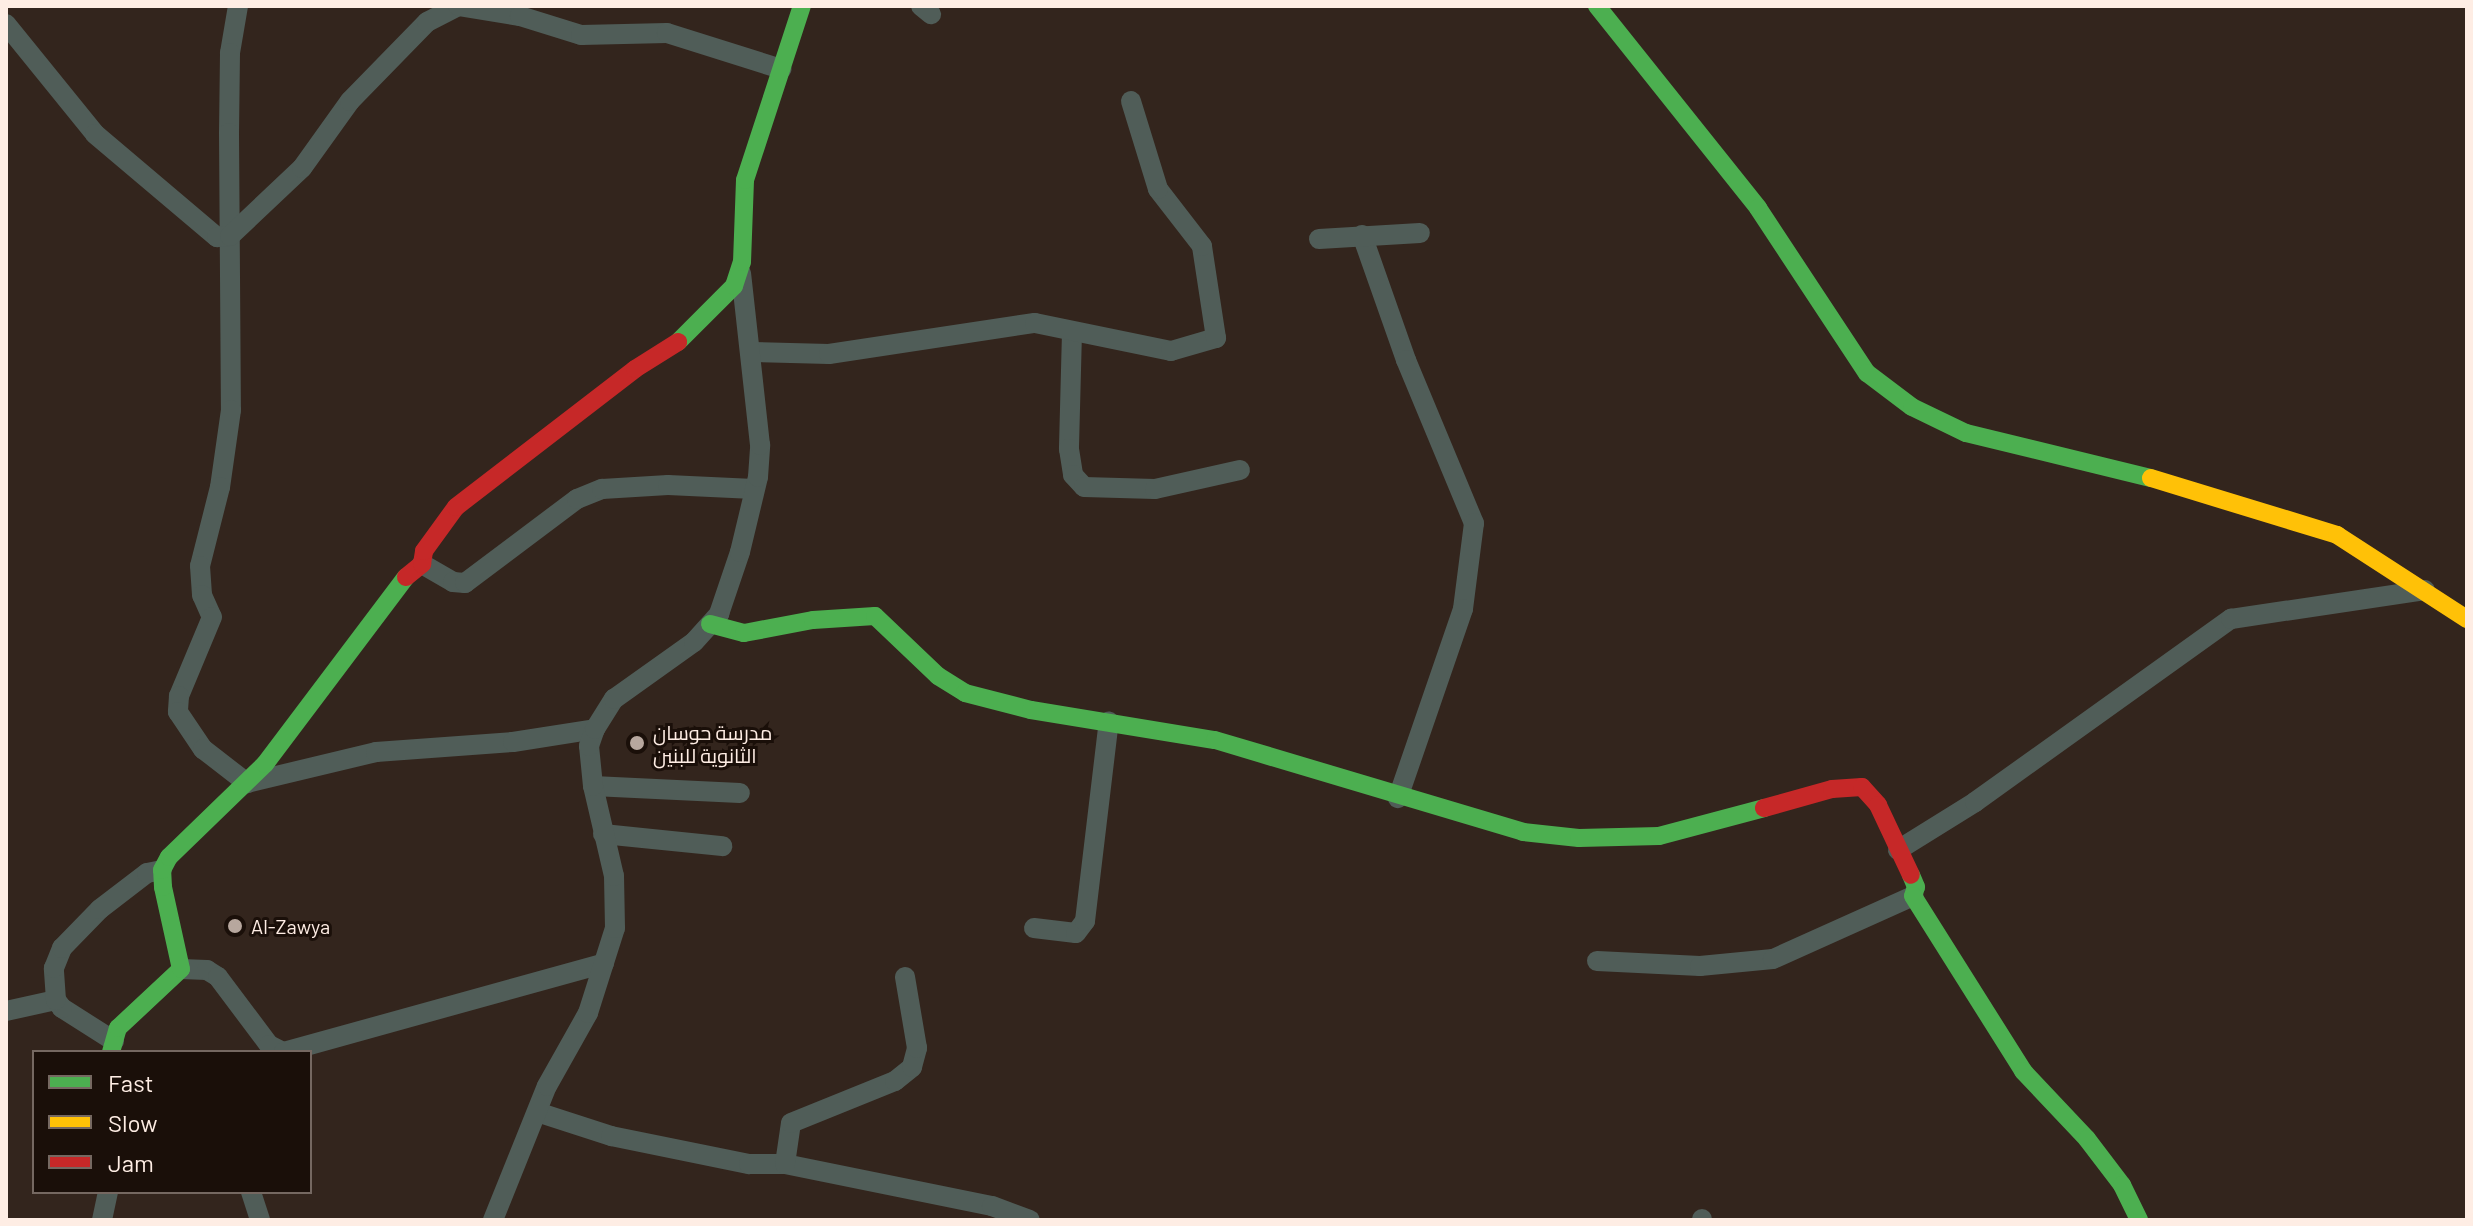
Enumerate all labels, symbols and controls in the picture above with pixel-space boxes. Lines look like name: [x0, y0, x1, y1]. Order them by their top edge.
place label: مدرسة حوسان الثانوية للبنين: [653, 720, 772, 767]
marker: مدرسة حوسان الثانوية للبنين: [628, 734, 646, 752]
place label: Al-Zawya: [251, 914, 330, 938]
marker: Al-Zawya: [226, 917, 244, 935]
legend: [32, 1050, 312, 1194]
text: Fast: [108, 1068, 153, 1097]
text: Slow: [108, 1108, 157, 1137]
text: Jam: [108, 1148, 154, 1177]

